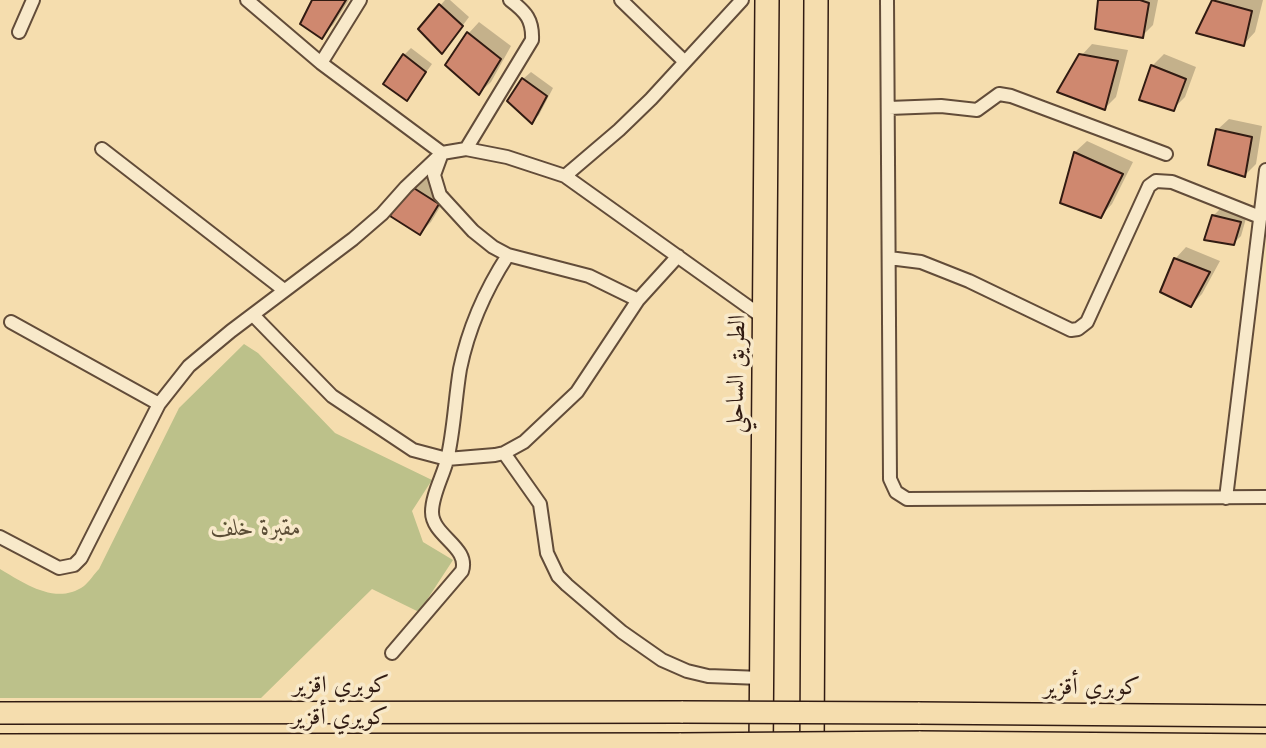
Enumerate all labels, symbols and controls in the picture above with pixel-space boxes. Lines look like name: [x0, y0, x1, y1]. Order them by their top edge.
street label: الطريق الساحلي: [722, 314, 752, 434]
park label: مقبرة خلف: [211, 515, 301, 543]
street label: كوبري اقزير: [293, 672, 389, 700]
street label: كوبري أقزير: [1044, 674, 1140, 702]
street label: كويري أقزير: [292, 704, 388, 732]

